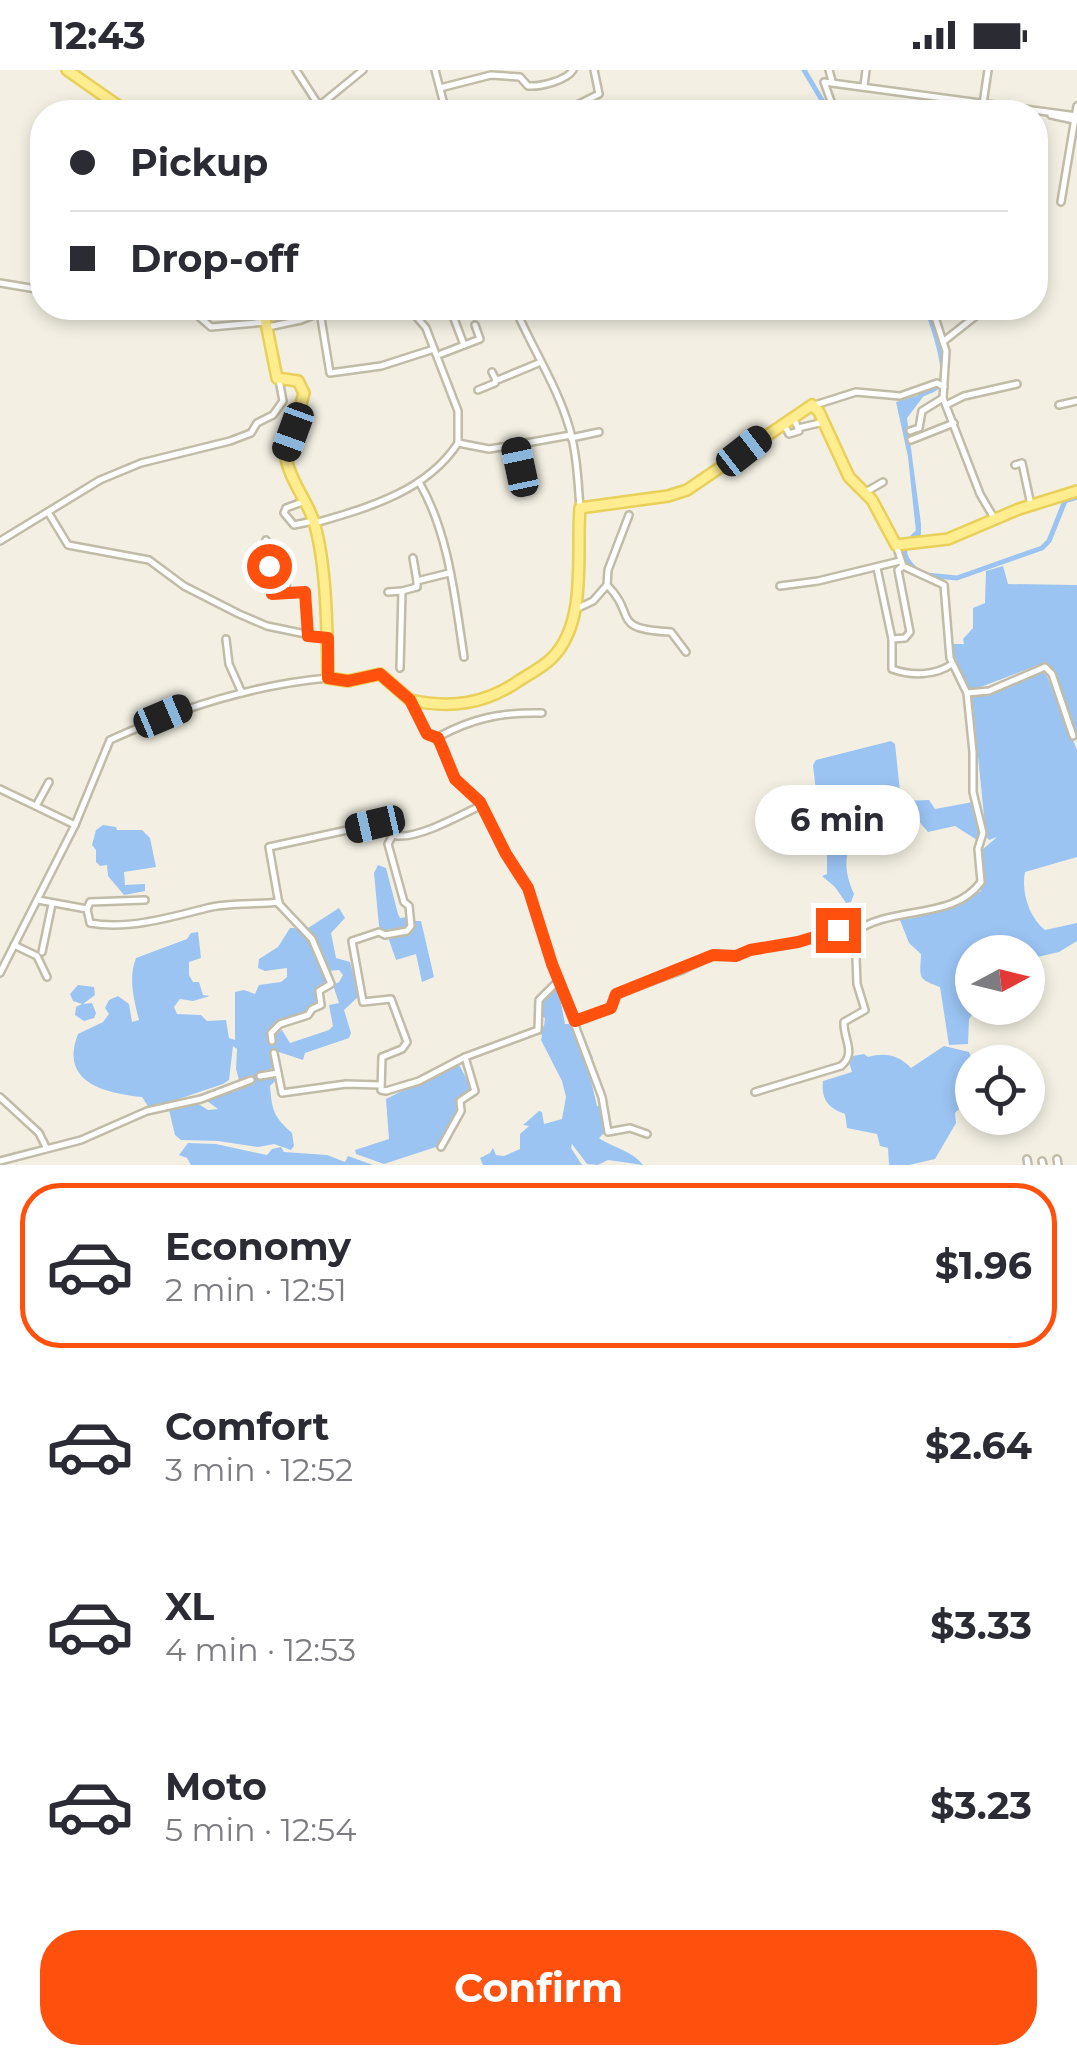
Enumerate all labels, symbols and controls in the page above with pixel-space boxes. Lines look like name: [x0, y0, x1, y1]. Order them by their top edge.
text: 12:43: [50, 12, 146, 59]
text: Pickup: [130, 139, 268, 186]
text: Drop-off: [130, 235, 299, 282]
car: [269, 399, 317, 465]
car: [711, 421, 777, 481]
car: [499, 435, 541, 499]
route start: [247, 544, 292, 589]
car: [130, 690, 196, 742]
callout: 6 min: [756, 785, 920, 855]
text: 6 min: [790, 800, 885, 839]
car: [342, 803, 408, 845]
route end: [816, 908, 861, 953]
north arrow: [955, 935, 1045, 1025]
map controls: [955, 935, 1045, 1135]
button: locate: [955, 1045, 1045, 1135]
icon: car: [45, 1221, 135, 1311]
text: Economy: [165, 1223, 351, 1270]
text: $1.96: [935, 1242, 1032, 1289]
text: 2 min · 12:51: [165, 1270, 347, 1309]
icon: car: [45, 1401, 135, 1491]
text: Comfort: [165, 1403, 329, 1450]
text: $2.64: [925, 1422, 1032, 1469]
text: 3 min · 12:52: [165, 1450, 353, 1489]
icon: car: [45, 1581, 135, 1671]
text: XL: [165, 1583, 214, 1630]
text: $3.33: [930, 1602, 1032, 1649]
text: 4 min · 12:53: [165, 1630, 356, 1669]
icon: car: [45, 1761, 135, 1851]
text: Moto: [165, 1763, 267, 1810]
text: $3.23: [930, 1782, 1032, 1829]
text: 5 min · 12:54: [165, 1810, 356, 1849]
button: Confirm: [40, 1930, 1037, 2045]

